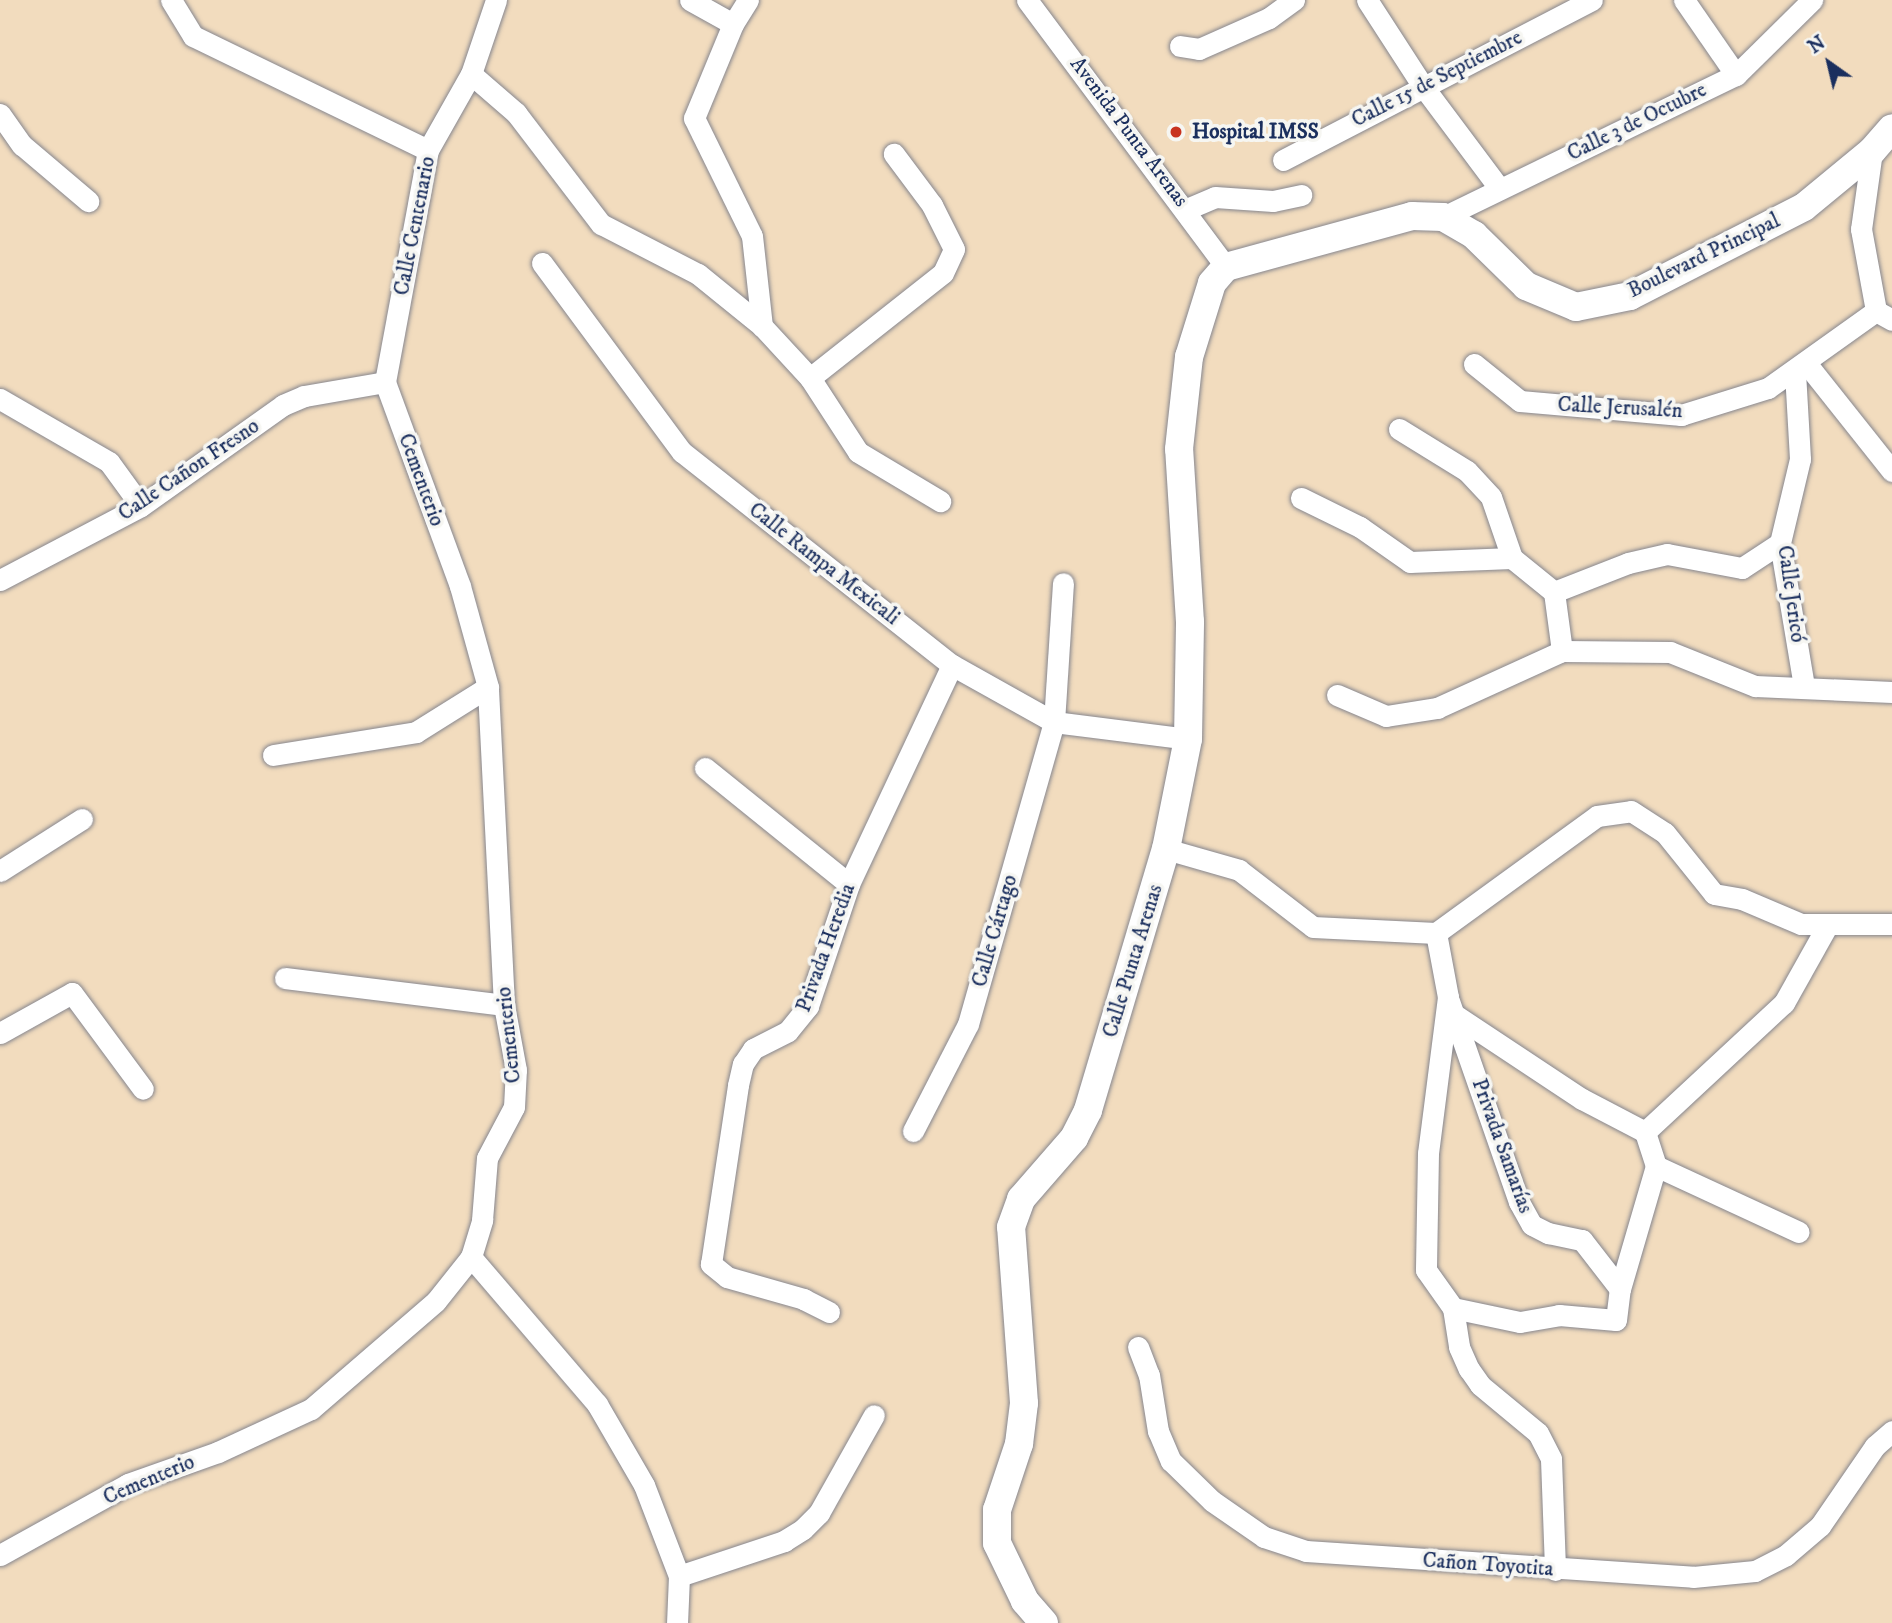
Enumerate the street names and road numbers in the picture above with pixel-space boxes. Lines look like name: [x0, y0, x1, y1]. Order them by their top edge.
street label: Calle 15 de Septiembre: [1348, 25, 1526, 133]
street label: Avenida Punta Arenas: [1064, 52, 1194, 212]
street label: Calle 3 de Octubre: [1563, 77, 1711, 167]
street label: Calle Centenario: [389, 154, 441, 298]
street label: Boulevard Principal: [1624, 208, 1784, 304]
street label: Calle Jerusalén: [1557, 392, 1683, 424]
street label: Calle Cañon Fresno: [114, 414, 264, 526]
street label: Cementerio: [393, 430, 449, 530]
street label: Calle Rampa Mexicali: [744, 497, 904, 631]
street label: Calle Jericó: [1772, 544, 1810, 644]
street label: Calle Cártago: [967, 872, 1023, 990]
street label: Privada Heredia: [791, 880, 861, 1016]
street label: Calle Punta Arenas: [1098, 881, 1168, 1041]
street label: Cementerio: [491, 986, 527, 1084]
street label: Privada Samarías: [1466, 1075, 1538, 1217]
street label: Cementerio: [100, 1449, 198, 1511]
street label: Cañon Toyotita: [1422, 1548, 1554, 1582]

